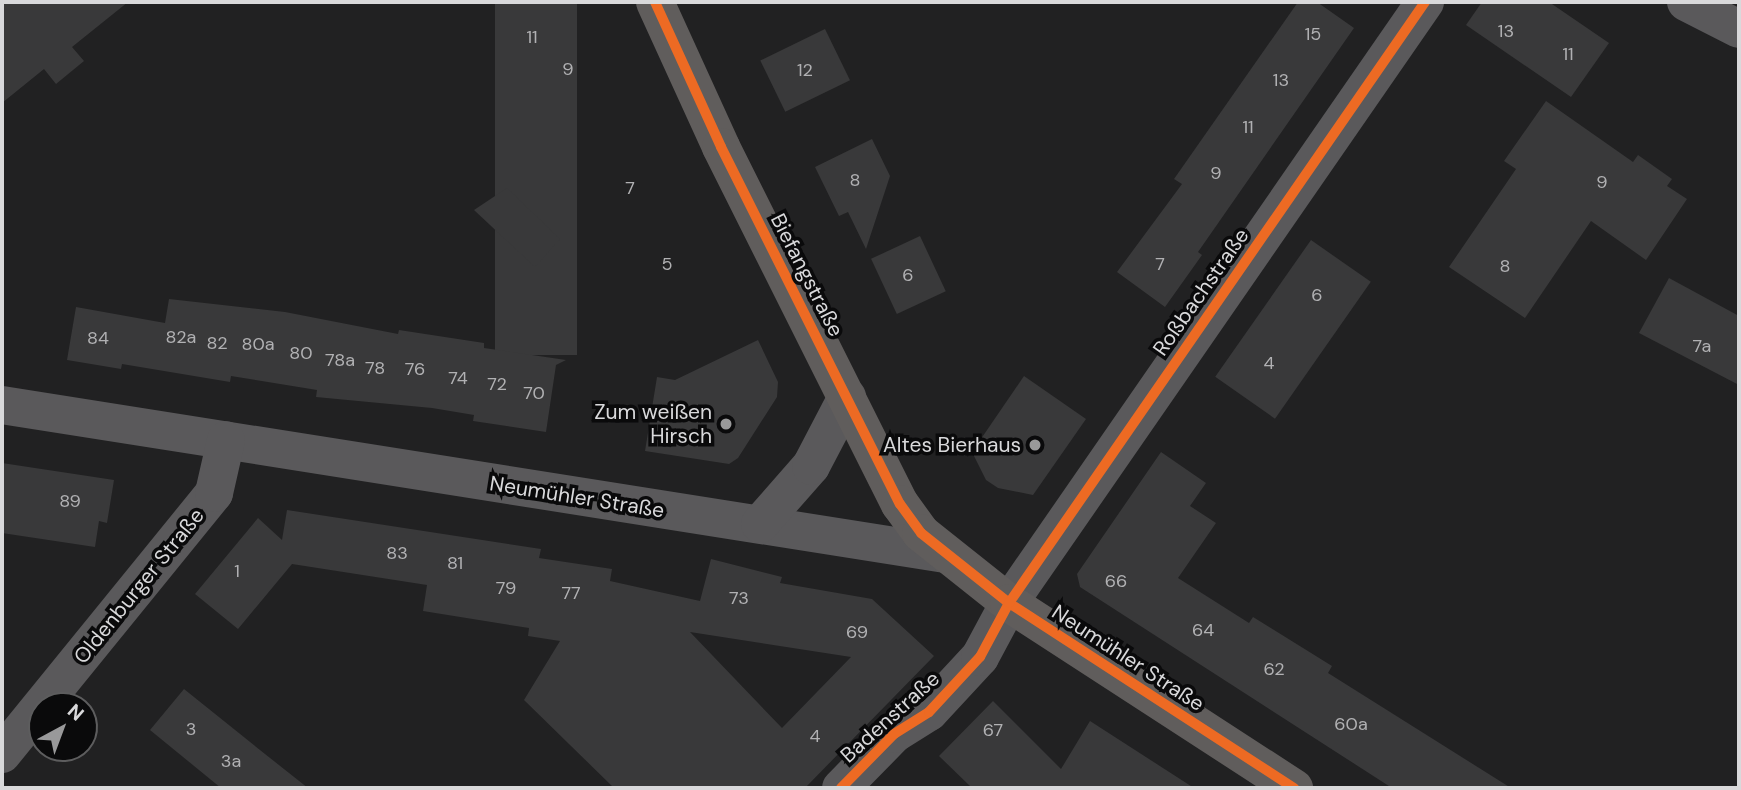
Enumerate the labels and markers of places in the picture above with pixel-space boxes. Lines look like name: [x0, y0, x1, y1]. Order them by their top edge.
place label: Zum weißen Hirsch: [594, 399, 712, 449]
marker: Zum weißen Hirsch: [718, 416, 734, 432]
place label: Altes Bierhaus: [883, 432, 1021, 458]
marker: Altes Bierhaus: [1027, 437, 1043, 453]

